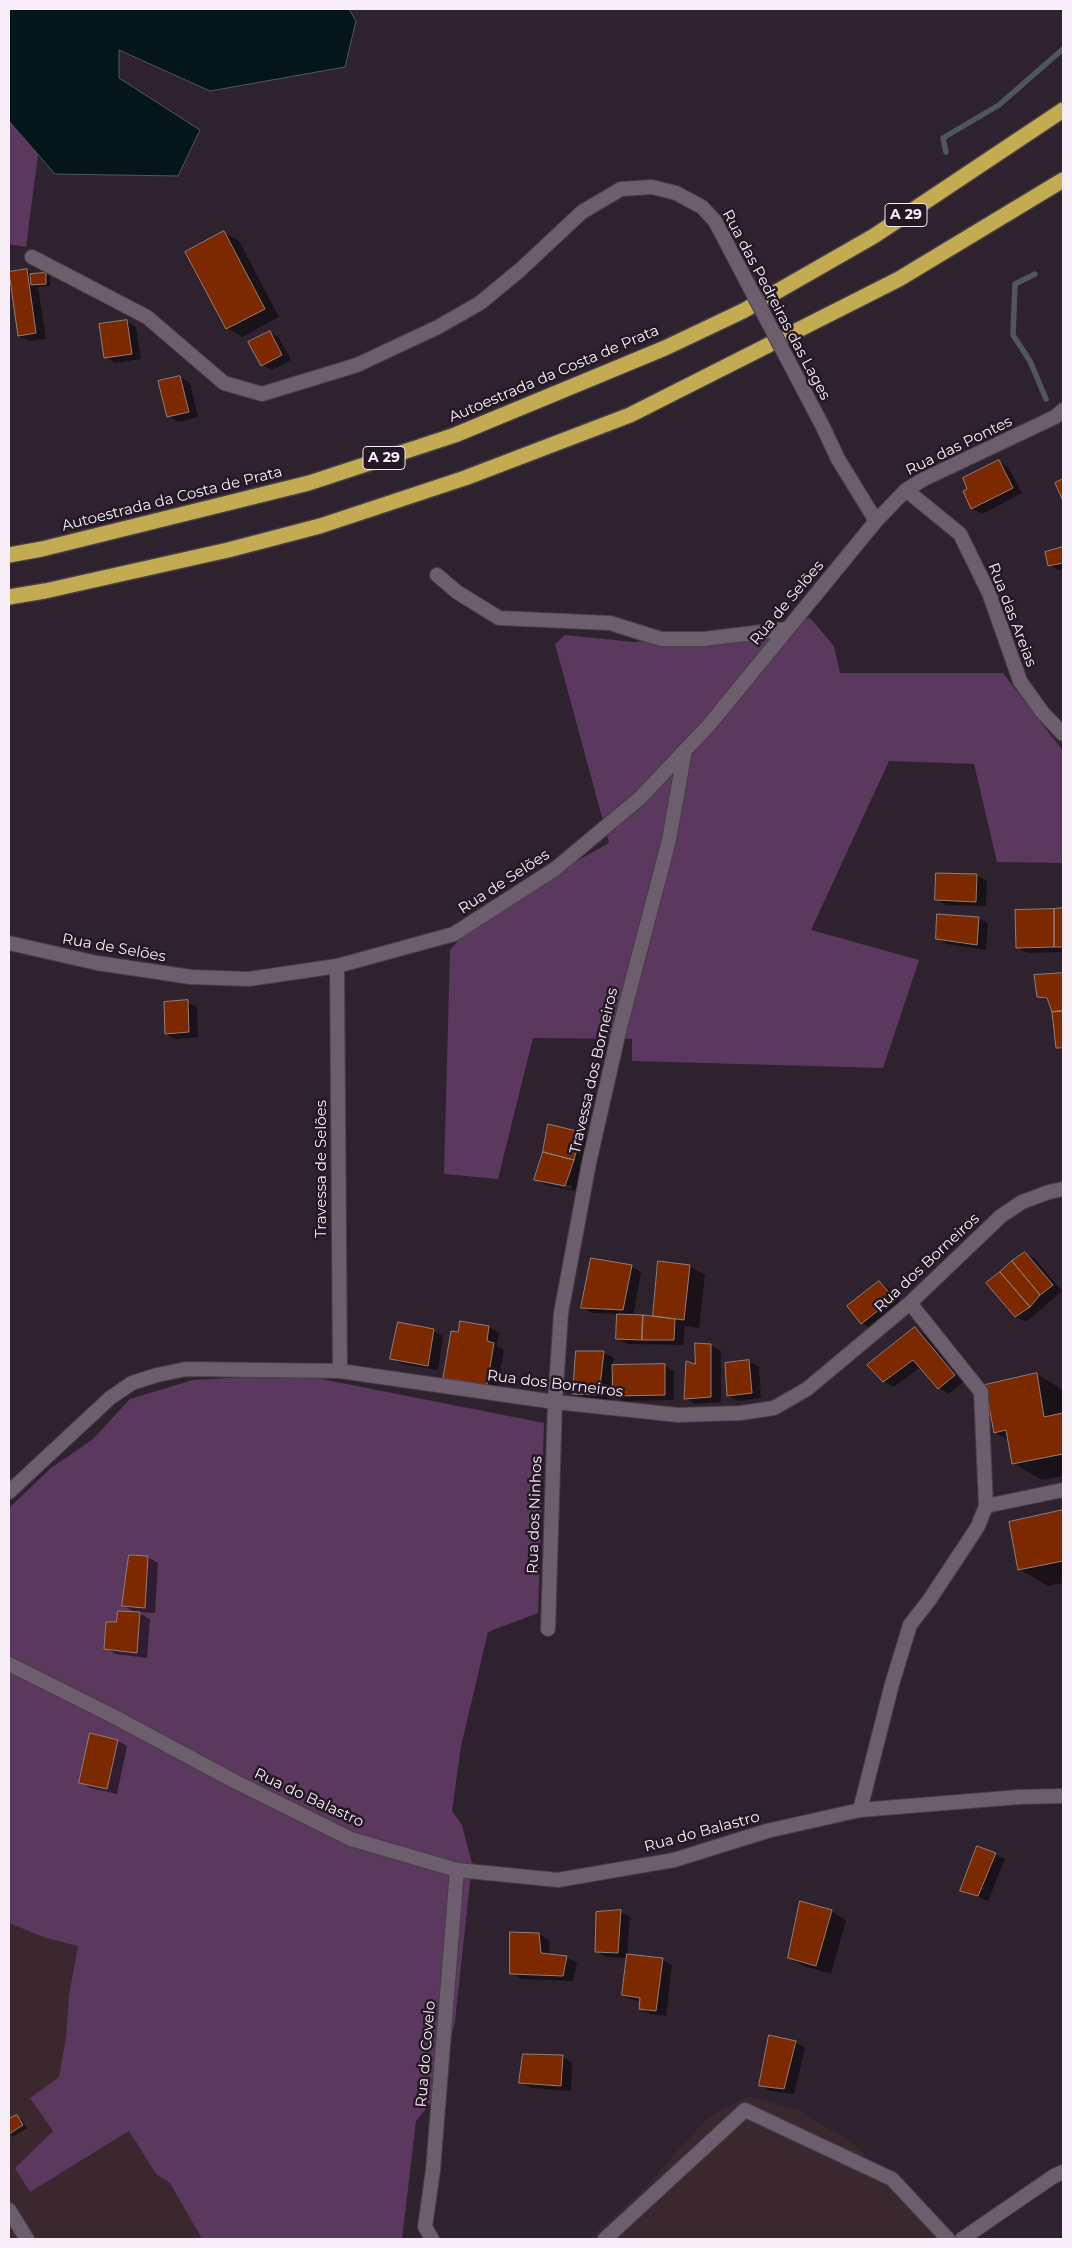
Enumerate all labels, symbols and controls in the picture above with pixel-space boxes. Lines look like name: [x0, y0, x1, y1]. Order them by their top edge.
road number: A 29: [885, 204, 927, 226]
street label: Rua das Pedreiras das Lages: [718, 207, 834, 403]
street label: Autoestrada da Costa de Prata: [446, 321, 662, 427]
street label: Rua das Pontes: [903, 412, 1015, 480]
road number: A 29: [363, 446, 405, 469]
street label: Autoestrada da Costa de Prata: [60, 463, 284, 535]
street label: Rua de Selões: [746, 557, 828, 649]
street label: Rua das Areias: [984, 561, 1040, 669]
street label: Rua de Selões: [455, 846, 553, 918]
street label: Rua de Selões: [61, 930, 167, 966]
street label: Travessa dos Borneiros: [566, 986, 622, 1156]
street label: Travessa de Selões: [313, 1100, 331, 1238]
street label: Rua dos Borneiros: [871, 1210, 983, 1316]
street label: Rua dos Borneiros: [486, 1367, 624, 1401]
street label: Rua dos Ninhos: [524, 1456, 546, 1574]
street label: Rua do Balastro: [251, 1765, 367, 1831]
street label: Rua do Balastro: [642, 1808, 762, 1856]
street label: Rua do Covelo: [412, 2000, 440, 2108]

